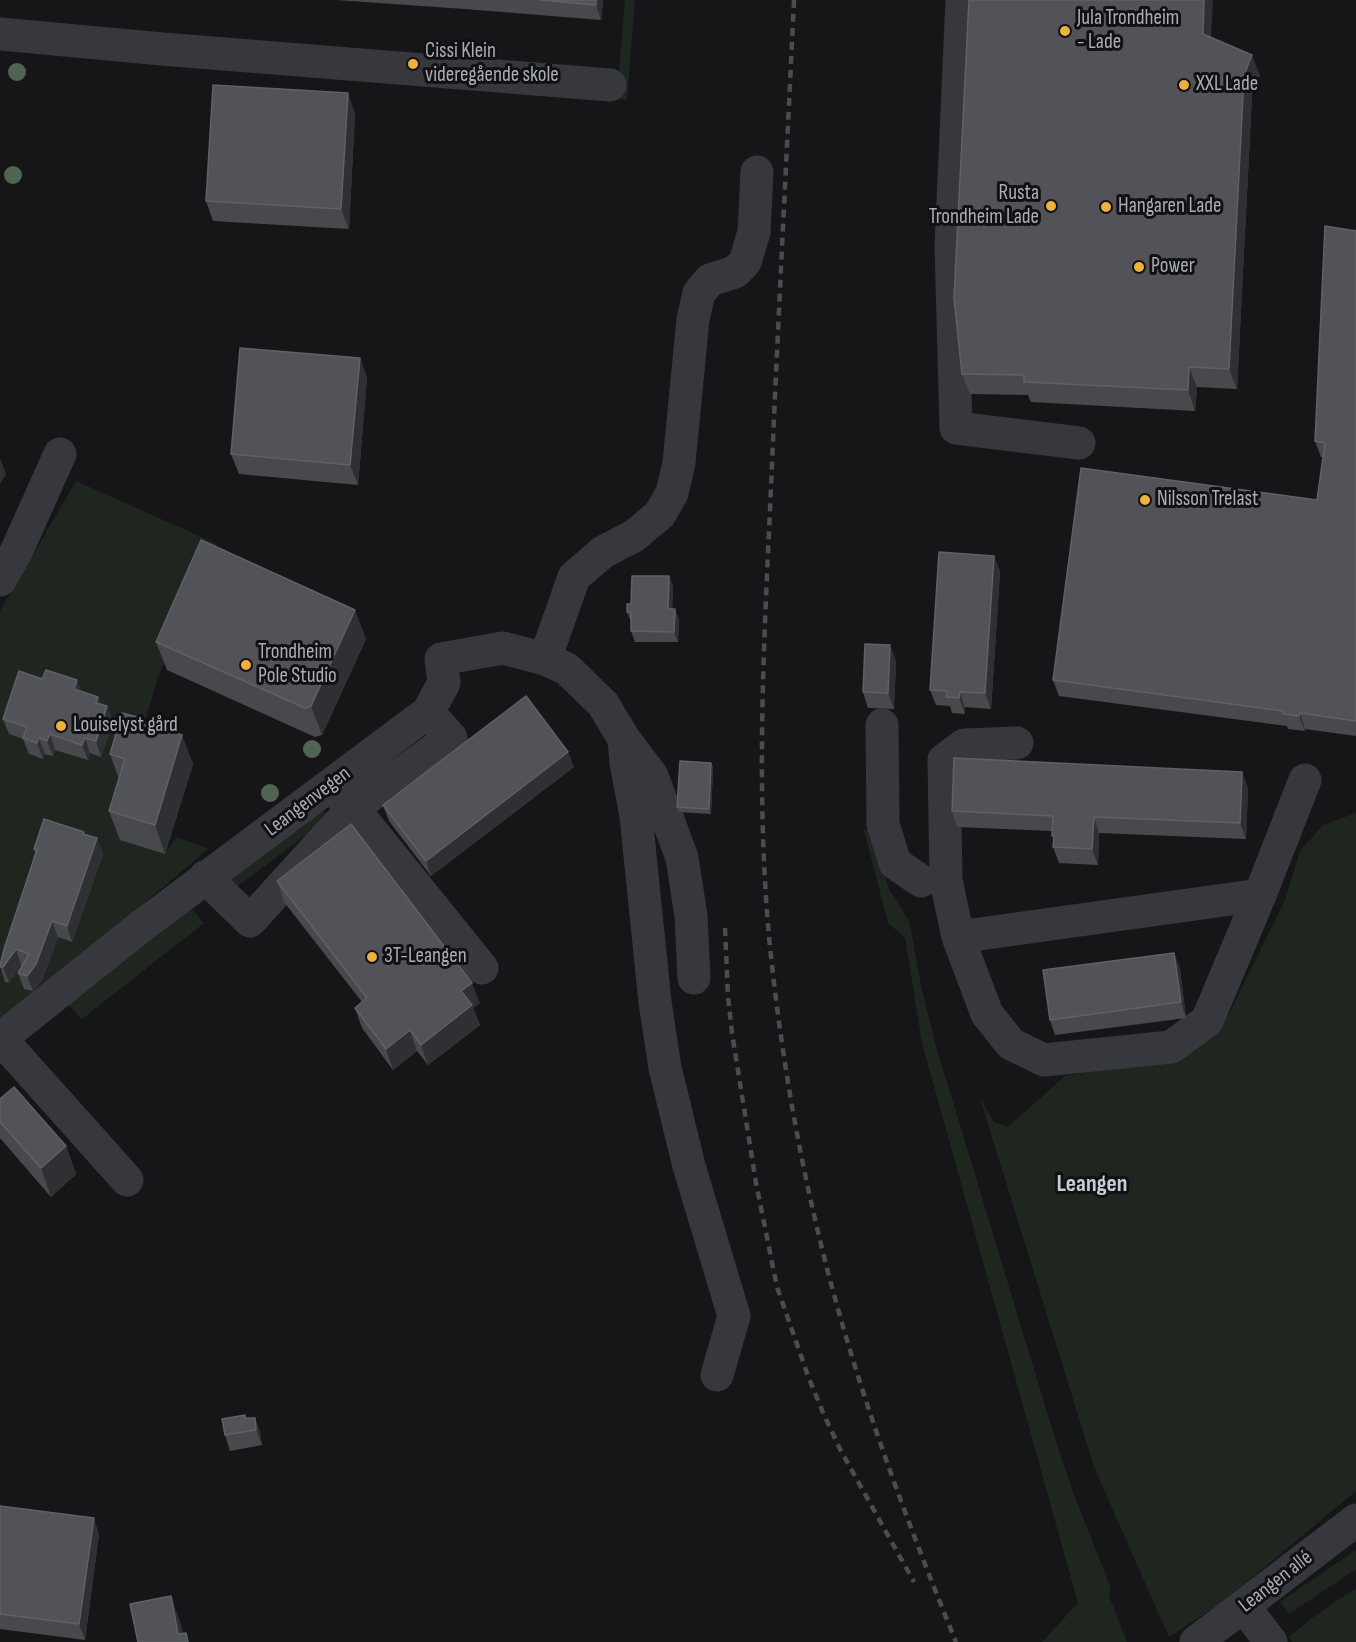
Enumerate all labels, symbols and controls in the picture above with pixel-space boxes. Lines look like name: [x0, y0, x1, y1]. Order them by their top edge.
place label: Jula Trondheim - Lade: [1077, 6, 1179, 56]
marker: Jula Trondheim - Lade: [1058, 24, 1072, 38]
place label: Cissi Klein videregående skole: [425, 39, 559, 89]
marker: Cissi Klein videregående skole: [406, 57, 420, 71]
place label: XXL Lade: [1196, 72, 1258, 98]
marker: XXL Lade: [1177, 78, 1191, 92]
place label: Rusta Trondheim Lade: [929, 181, 1039, 231]
place label: Hangaren Lade: [1118, 194, 1221, 220]
marker: Rusta Trondheim Lade: [1044, 199, 1058, 213]
marker: Hangaren Lade: [1099, 200, 1113, 214]
place label: Power: [1151, 254, 1195, 280]
marker: Power: [1132, 260, 1146, 274]
place label: Nilsson Trelast: [1157, 487, 1258, 513]
marker: Nilsson Trelast: [1138, 493, 1152, 507]
place label: Trondheim Pole Studio: [258, 640, 337, 690]
marker: Trondheim Pole Studio: [239, 658, 253, 672]
place label: Louiselyst gård: [73, 713, 178, 739]
marker: Louiselyst gård: [54, 719, 68, 733]
street label: Leangenvegen: [260, 762, 356, 842]
place label: 3T-Leangen: [384, 944, 467, 970]
marker: 3T-Leangen: [365, 950, 379, 964]
district label: Leangen: [1057, 1171, 1127, 1199]
street label: Leangen allé: [1234, 1545, 1318, 1619]

